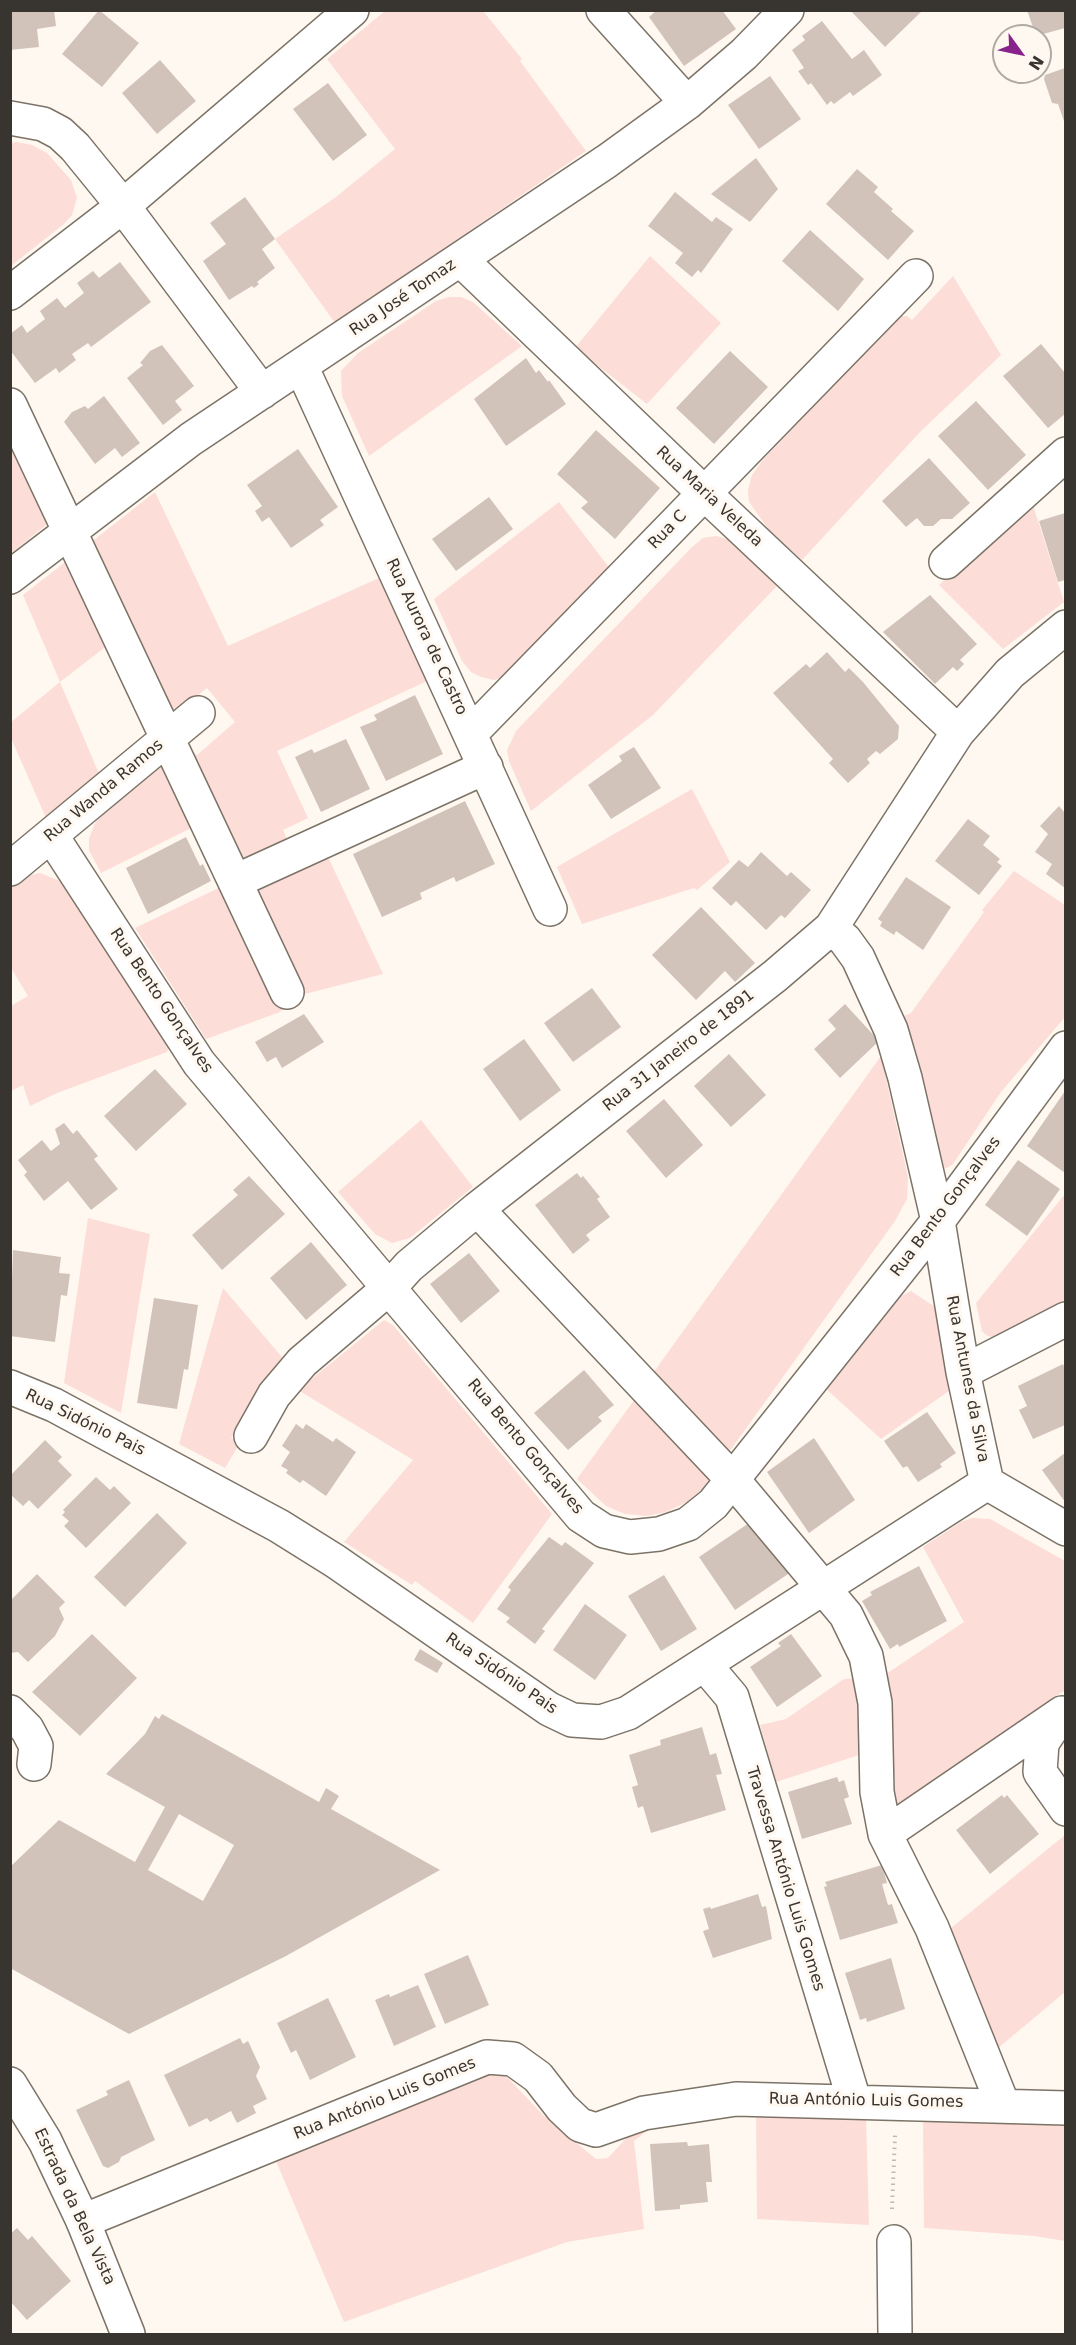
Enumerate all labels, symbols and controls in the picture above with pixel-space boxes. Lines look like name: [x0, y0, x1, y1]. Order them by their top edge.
north arrow: [992, 24, 1052, 84]
text: N: [1024, 52, 1047, 74]
street label: Rua José Tomaz: [346, 255, 460, 341]
street label: Rua Maria Veleda: [652, 443, 766, 551]
street label: Rua C: [645, 507, 691, 553]
street label: Rua Aurora de Castro: [381, 556, 471, 718]
street label: Rua Wanda Ramos: [41, 736, 167, 846]
street label: Rua Bento Gonçalves: [105, 925, 217, 1077]
street label: Rua 31 Janeiro de 1891: [600, 986, 758, 1116]
street label: Rua Bento Gonçalves: [887, 1133, 1005, 1281]
street label: Rua Antunes da Silva: [941, 1294, 993, 1464]
street label: Rua Bento Gonçalves: [463, 1376, 587, 1518]
street label: Rua Sidónio Pais: [22, 1386, 148, 1460]
street label: Rua Sidónio Pais: [441, 1629, 561, 1719]
street label: Travessa António Luis Gomes: [742, 1764, 828, 1994]
street label: Rua António Luis Gomes: [291, 2054, 479, 2144]
street label: Rua António Luis Gomes: [769, 2090, 963, 2112]
street label: Estrada da Bela Vista: [29, 2126, 119, 2288]

